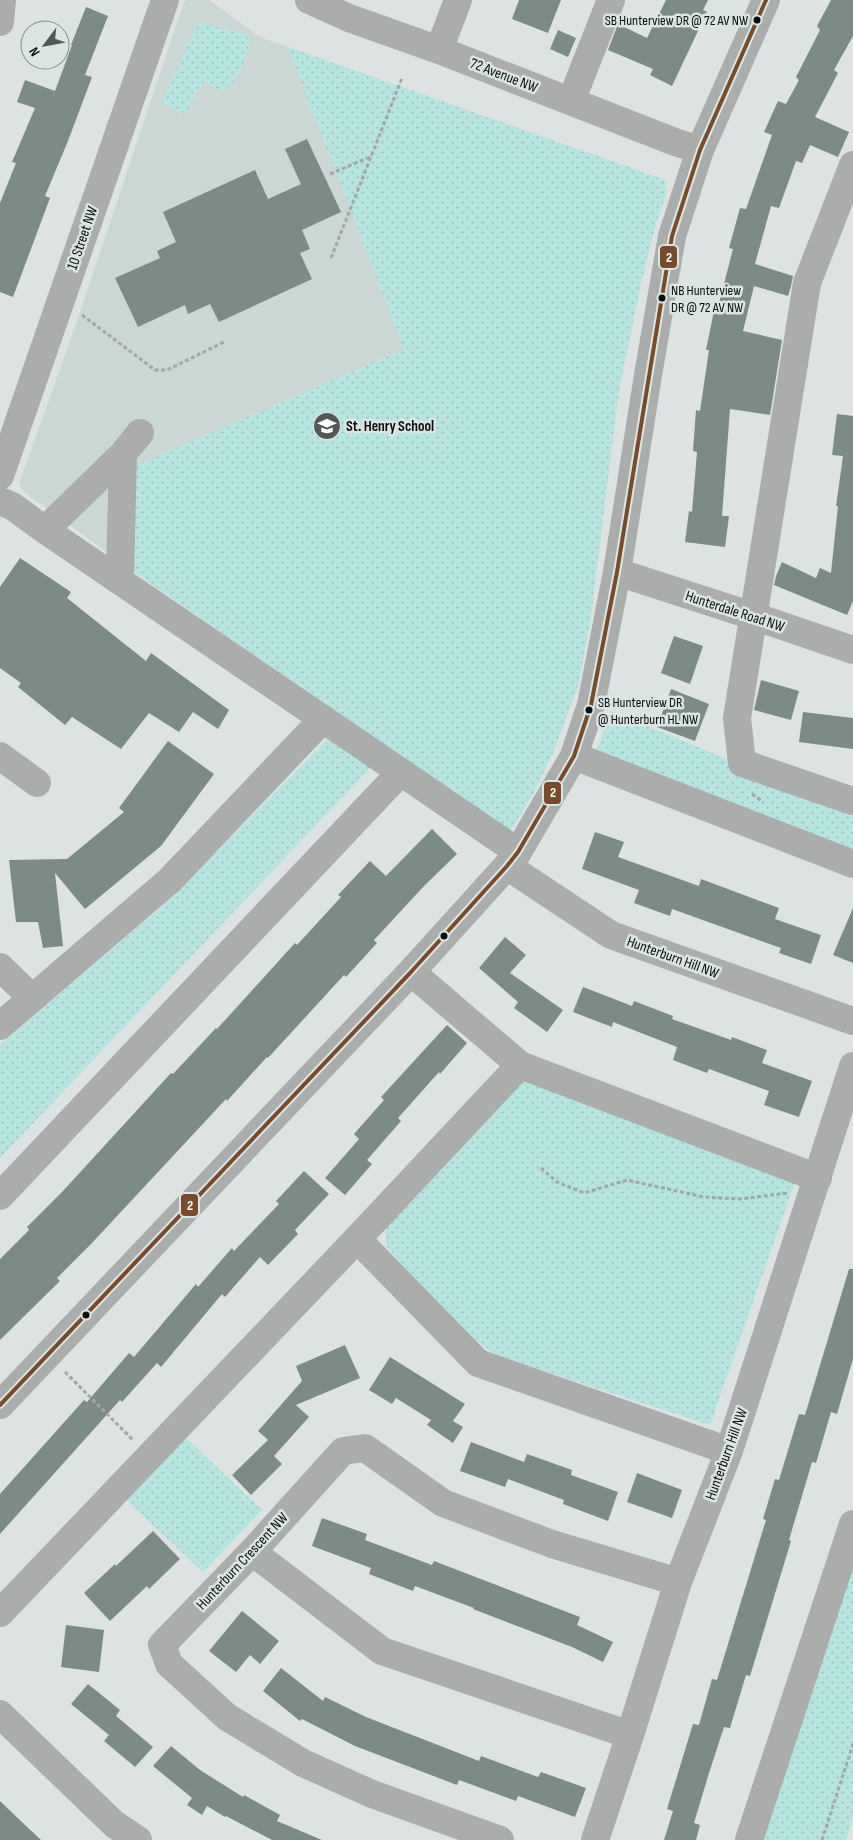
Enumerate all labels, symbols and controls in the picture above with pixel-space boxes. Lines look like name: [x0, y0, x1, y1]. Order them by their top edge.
place label: SB Hunterview DR @ 72 AV NW: [605, 12, 748, 29]
marker: SB Hunterview DR @ 72 AV NW: [752, 15, 762, 25]
north arrow: [20, 20, 70, 70]
text: N: [25, 44, 44, 59]
street label: 72 Avenue NW: [467, 54, 541, 97]
street label: 10 Street NW: [63, 204, 102, 272]
line badge: 2: [659, 245, 678, 269]
text: 2: [666, 249, 672, 266]
place label: NB Hunterview DR @ 72 AV NW: [671, 282, 743, 316]
marker: NB Hunterview DR @ 72 AV NW: [657, 293, 667, 303]
school or university icon: St. Henry School: [312, 411, 342, 441]
place label: St. Henry School: [346, 417, 434, 436]
street label: Hunterdale Road NW: [683, 587, 787, 636]
place label: SB Hunterview DR @ Hunterburn HL NW: [598, 694, 698, 728]
marker: SB Hunterview DR @ Hunterburn HL NW: [584, 705, 594, 715]
line badge: 2: [543, 781, 562, 805]
text: 2: [550, 784, 556, 801]
unlabelled marker: [439, 931, 449, 941]
street label: Hunterburn Hill NW: [624, 932, 722, 983]
line badge: 2: [180, 1193, 199, 1217]
text: 2: [187, 1197, 193, 1214]
unlabelled marker: [81, 1310, 91, 1320]
street label: Hunterburn Hill NW: [701, 1405, 752, 1503]
street label: Hunterburn Crescent NW: [192, 1508, 293, 1614]

